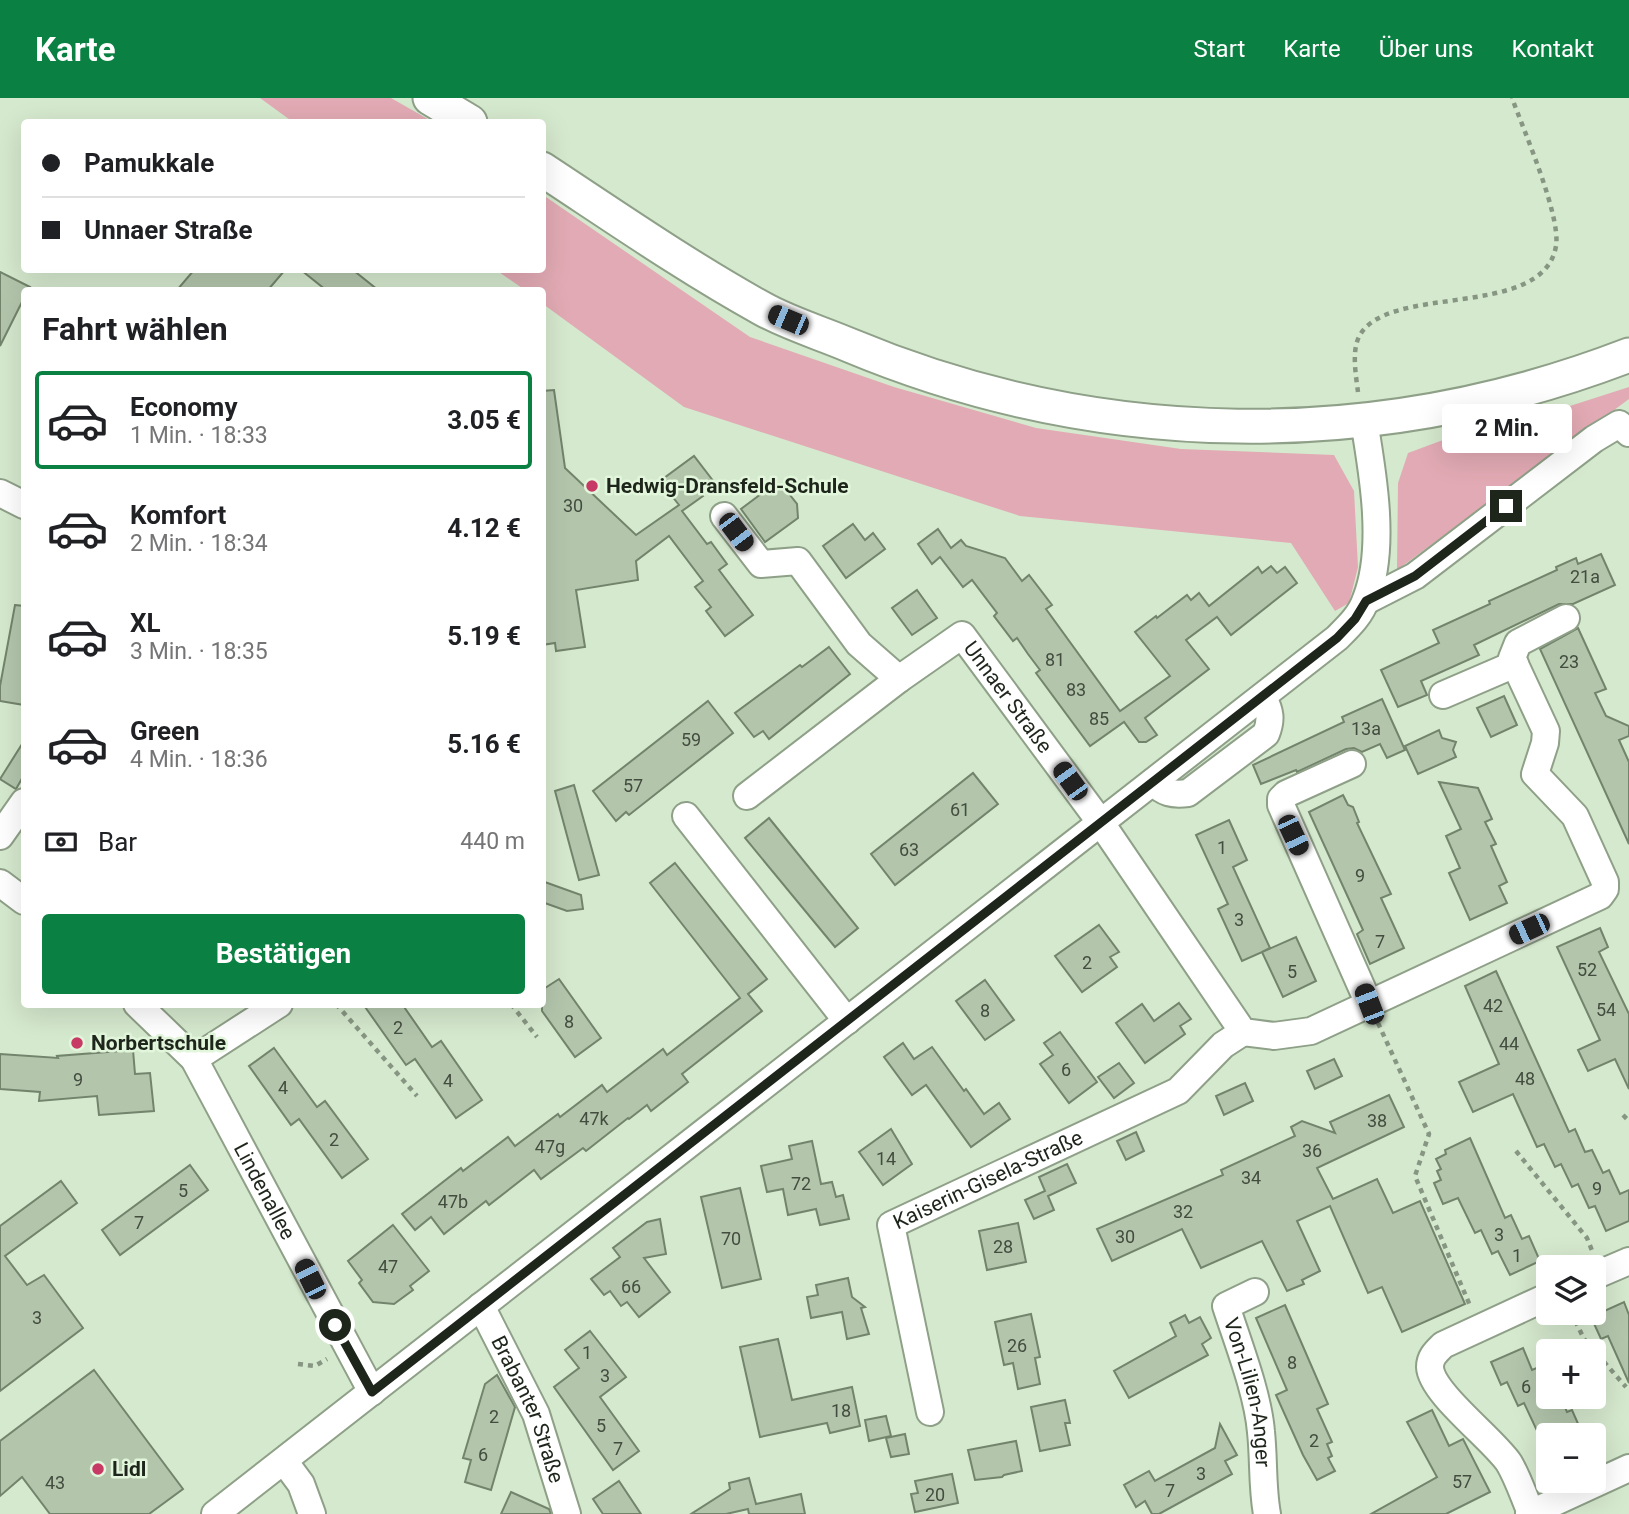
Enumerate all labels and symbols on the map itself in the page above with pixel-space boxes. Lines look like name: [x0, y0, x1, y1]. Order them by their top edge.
car: [765, 302, 812, 338]
callout: 2 Min.: [1441, 404, 1571, 454]
place label: Hedwig-Dransfeld-Schule: [606, 474, 849, 498]
marker: Hedwig-Dransfeld-Schule: [584, 478, 600, 494]
route end: [1490, 490, 1522, 522]
house number: 30: [563, 495, 583, 516]
car: [715, 509, 758, 555]
house number: 21a: [1570, 566, 1600, 587]
street label: Unnaer Straße: [959, 637, 1057, 758]
house number: 81: [1045, 649, 1065, 670]
house number: 23: [1559, 651, 1579, 672]
house number: 83: [1066, 679, 1086, 700]
house number: 85: [1089, 708, 1109, 729]
house number: 13a: [1351, 718, 1381, 739]
house number: 59: [681, 729, 701, 750]
car: [1050, 758, 1091, 804]
house number: 57: [623, 775, 643, 796]
house number: 61: [950, 799, 970, 820]
car: [1275, 812, 1312, 858]
house number: 1: [1217, 837, 1227, 858]
house number: 63: [899, 839, 919, 860]
house number: 9: [1355, 865, 1365, 886]
house number: 3: [1234, 909, 1244, 930]
car: [1506, 911, 1553, 947]
house number: 7: [1375, 931, 1385, 952]
house number: 2: [1082, 952, 1092, 973]
house number: 52: [1577, 959, 1597, 980]
house number: 5: [1287, 961, 1297, 982]
car: [1352, 981, 1387, 1027]
house number: 42: [1483, 995, 1503, 1016]
house number: 54: [1596, 999, 1616, 1020]
house number: 8: [980, 1000, 990, 1021]
house number: 8: [564, 1011, 574, 1032]
house number: 2: [393, 1017, 403, 1038]
place label: Norbertschule: [91, 1031, 226, 1055]
house number: 44: [1499, 1033, 1519, 1054]
marker: Norbertschule: [69, 1035, 85, 1051]
house number: 6: [1061, 1059, 1071, 1080]
house number: 48: [1515, 1068, 1535, 1089]
house number: 9: [73, 1069, 83, 1090]
house number: 4: [443, 1070, 453, 1091]
house number: 4: [278, 1077, 288, 1098]
house number: 47k: [579, 1108, 610, 1129]
house number: 38: [1367, 1110, 1387, 1131]
street label: Kaiserin-Gisela-Straße: [889, 1125, 1086, 1234]
house number: 2: [329, 1129, 339, 1150]
house number: 47g: [535, 1136, 565, 1157]
street label: Lindenallee: [229, 1138, 300, 1244]
house number: 36: [1302, 1140, 1322, 1161]
house number: 14: [876, 1148, 896, 1169]
house number: 34: [1241, 1167, 1261, 1188]
house number: 72: [791, 1173, 811, 1194]
house number: 9: [1592, 1178, 1602, 1199]
house number: 5: [178, 1180, 188, 1201]
house number: 47b: [438, 1191, 468, 1212]
house number: 32: [1173, 1201, 1193, 1222]
house number: 7: [134, 1212, 144, 1233]
house number: 3: [1494, 1224, 1504, 1245]
house number: 30: [1115, 1226, 1135, 1247]
house number: 70: [721, 1228, 741, 1249]
house number: 28: [993, 1236, 1013, 1257]
house number: 1: [1512, 1245, 1522, 1266]
car: [292, 1256, 329, 1302]
house number: 47: [378, 1256, 398, 1277]
house number: 66: [621, 1276, 641, 1297]
house number: 3: [32, 1307, 42, 1328]
route start: [319, 1309, 351, 1341]
street label: Von-Lilien-Anger: [1219, 1315, 1275, 1468]
street label: Brabanter Straße: [486, 1332, 569, 1486]
house number: 26: [1007, 1335, 1027, 1356]
house number: 1: [582, 1342, 592, 1363]
house number: 8: [1287, 1352, 1297, 1373]
house number: 3: [600, 1365, 610, 1386]
house number: 6: [1521, 1376, 1531, 1397]
house number: 18: [831, 1400, 851, 1421]
house number: 2: [489, 1406, 499, 1427]
house number: 5: [596, 1415, 606, 1436]
house number: 2: [1309, 1430, 1319, 1451]
house number: 7: [613, 1438, 623, 1459]
house number: 6: [478, 1444, 488, 1465]
place label: Lidl: [112, 1457, 146, 1481]
marker: Lidl: [90, 1461, 106, 1477]
house number: 3: [1196, 1463, 1206, 1484]
house number: 57: [1452, 1471, 1472, 1492]
house number: 43: [45, 1472, 65, 1493]
house number: 7: [1165, 1480, 1175, 1501]
house number: 20: [925, 1484, 945, 1505]

